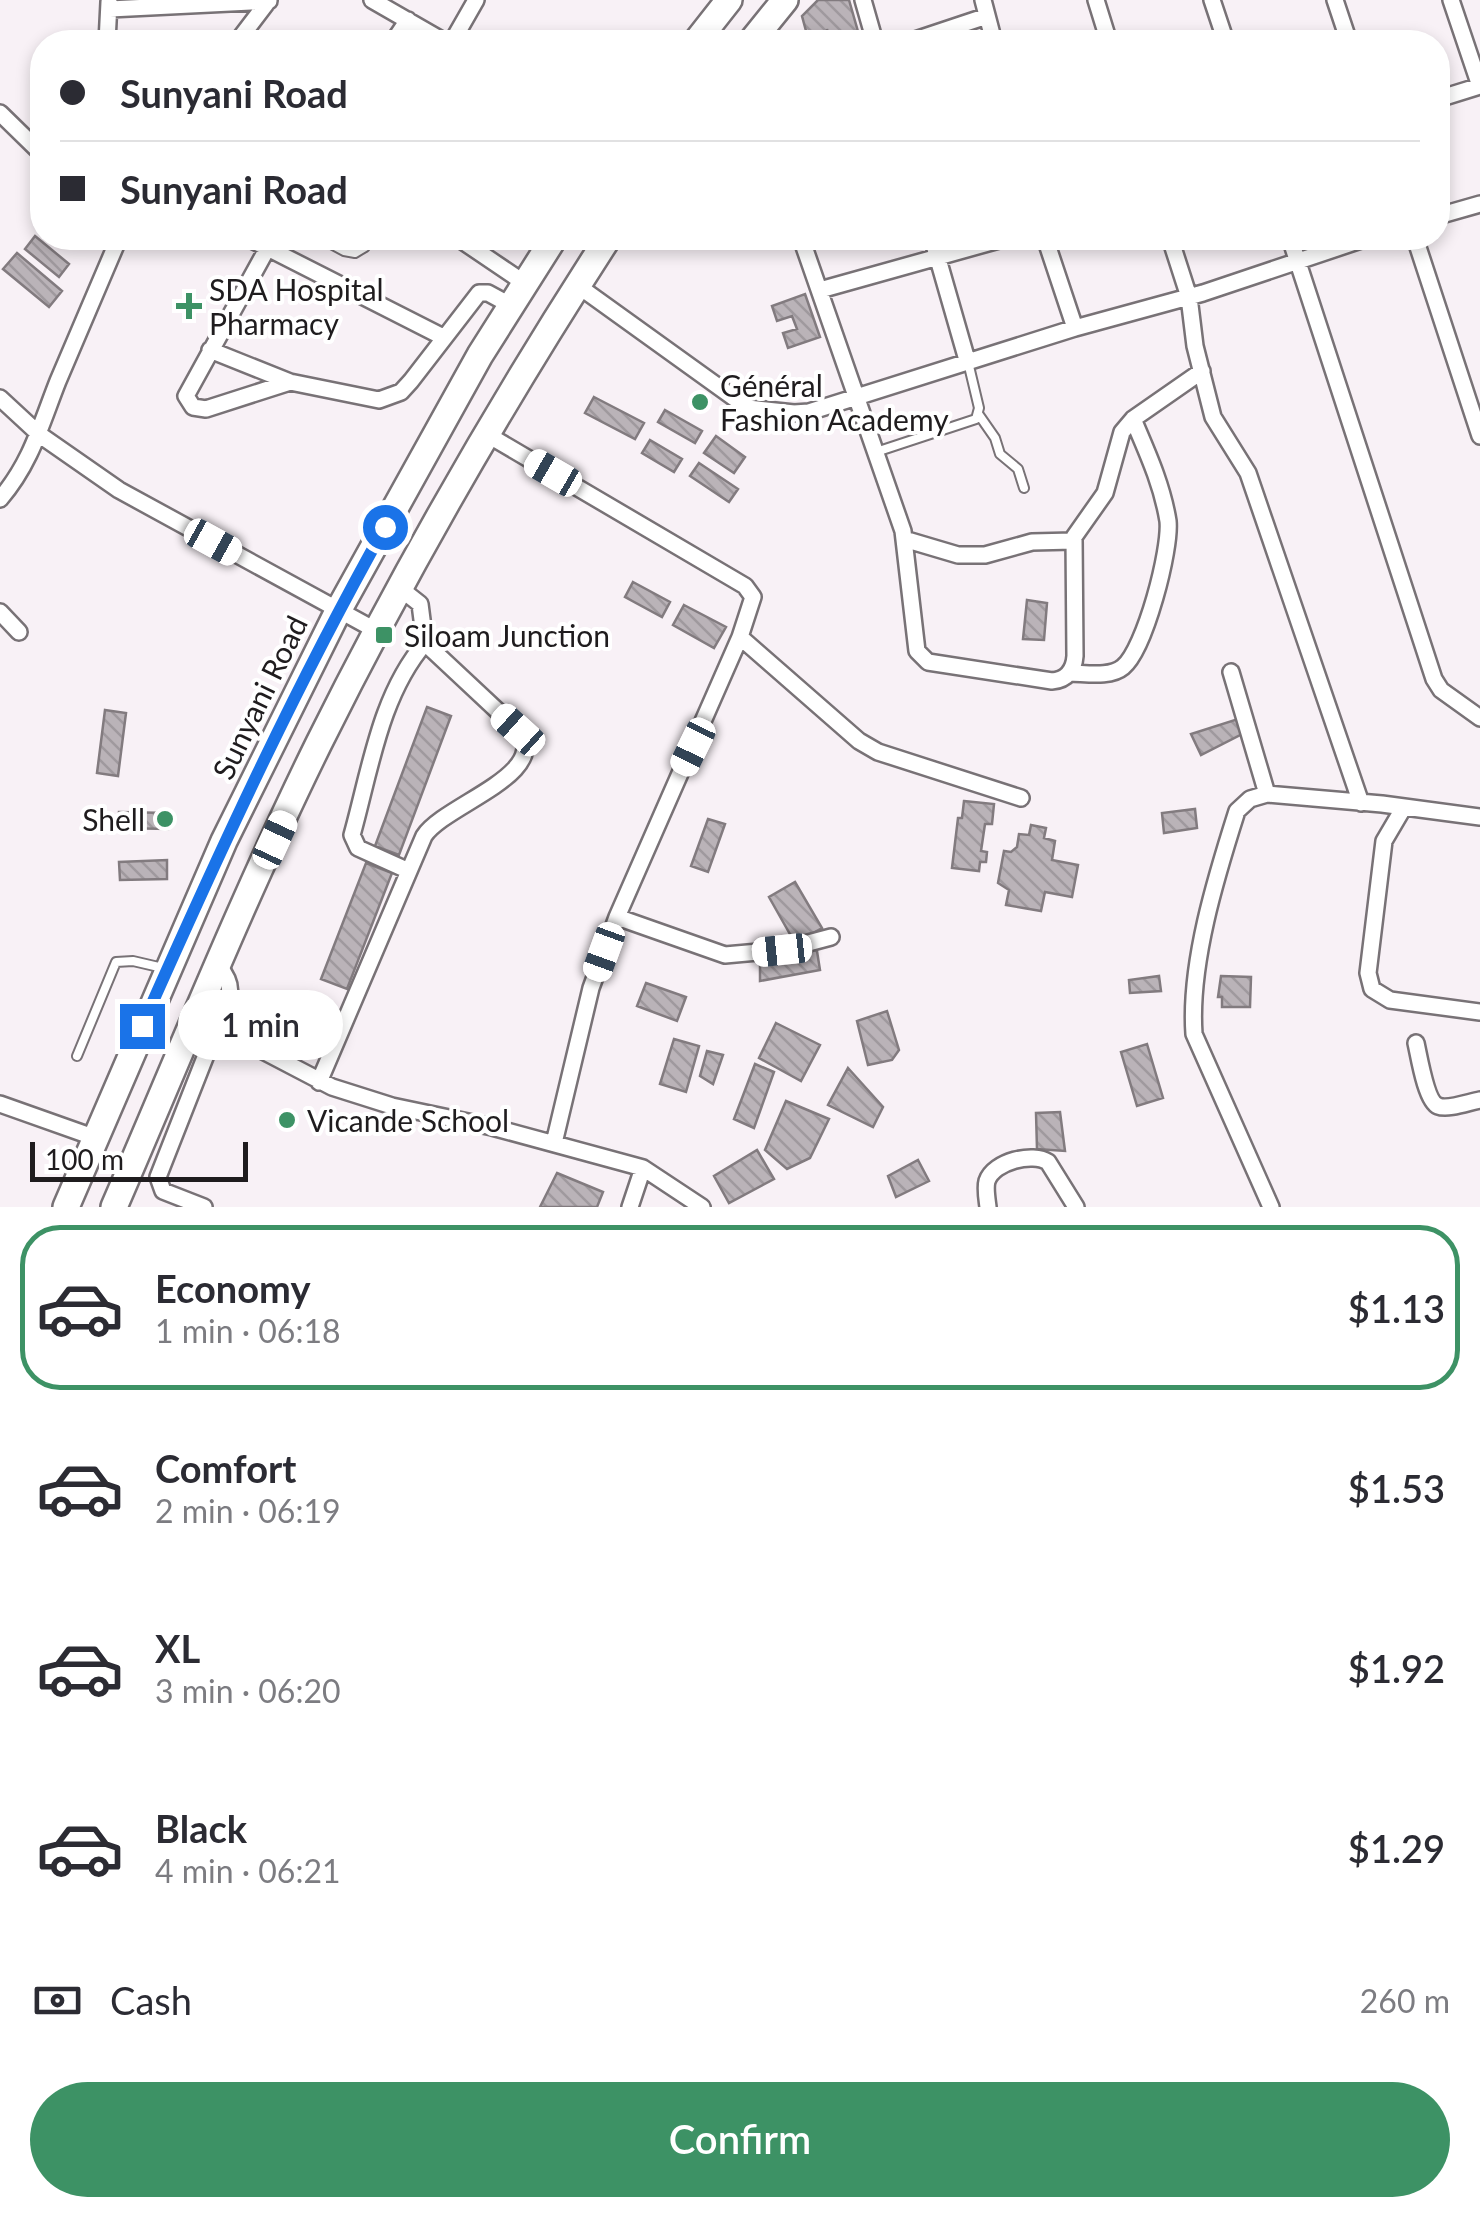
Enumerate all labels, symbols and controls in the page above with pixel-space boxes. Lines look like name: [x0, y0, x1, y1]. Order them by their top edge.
text: Sunyani Road: [120, 70, 348, 116]
text: Sunyani Road: [120, 166, 348, 212]
place label: SDA Hospital Pharmacy: [209, 271, 384, 341]
marker: SDA Hospital Pharmacy: [178, 295, 200, 317]
place label: Général Fashion Academy: [720, 367, 949, 437]
marker: Général Fashion Academy: [689, 391, 711, 413]
car: [520, 445, 586, 501]
route start: [363, 505, 408, 550]
car: [179, 514, 247, 570]
street label: Sunyani Road: [204, 609, 314, 785]
place label: Siloam Junction: [404, 617, 610, 653]
marker: Siloam Junction: [373, 624, 395, 646]
car: [486, 699, 550, 761]
car: [666, 713, 720, 781]
place label: Shell: [82, 801, 145, 837]
car: [249, 806, 301, 874]
marker: Shell: [154, 808, 176, 830]
car: [580, 919, 628, 985]
car: [751, 932, 813, 968]
callout: 1 min: [177, 991, 342, 1061]
route end: [120, 1004, 165, 1049]
text: 1 min: [221, 1005, 300, 1044]
place label: Vicande School: [307, 1102, 509, 1138]
marker: Vicande School: [276, 1109, 298, 1131]
scale bar: [30, 1137, 248, 1182]
text: 100 m: [45, 1142, 124, 1176]
icon: car: [35, 1263, 125, 1353]
text: Economy: [155, 1265, 310, 1311]
text: $1.13: [1348, 1285, 1445, 1331]
text: 1 min · 06:18: [155, 1311, 341, 1350]
icon: car: [35, 1443, 125, 1533]
text: Comfort: [155, 1445, 296, 1491]
text: $1.53: [1348, 1465, 1445, 1511]
text: 2 min · 06:19: [155, 1491, 341, 1530]
icon: car: [35, 1623, 125, 1713]
text: XL: [155, 1625, 200, 1671]
text: $1.92: [1348, 1645, 1445, 1691]
text: 3 min · 06:20: [155, 1671, 341, 1710]
icon: car: [35, 1803, 125, 1893]
text: Black: [155, 1805, 247, 1851]
text: $1.29: [1348, 1825, 1445, 1871]
text: 4 min · 06:21: [155, 1851, 341, 1890]
icon: cash: [30, 1973, 85, 2028]
text: Cash: [110, 1977, 192, 2023]
text: 260 m: [1360, 1981, 1450, 2020]
button: Confirm: [30, 2082, 1450, 2197]

